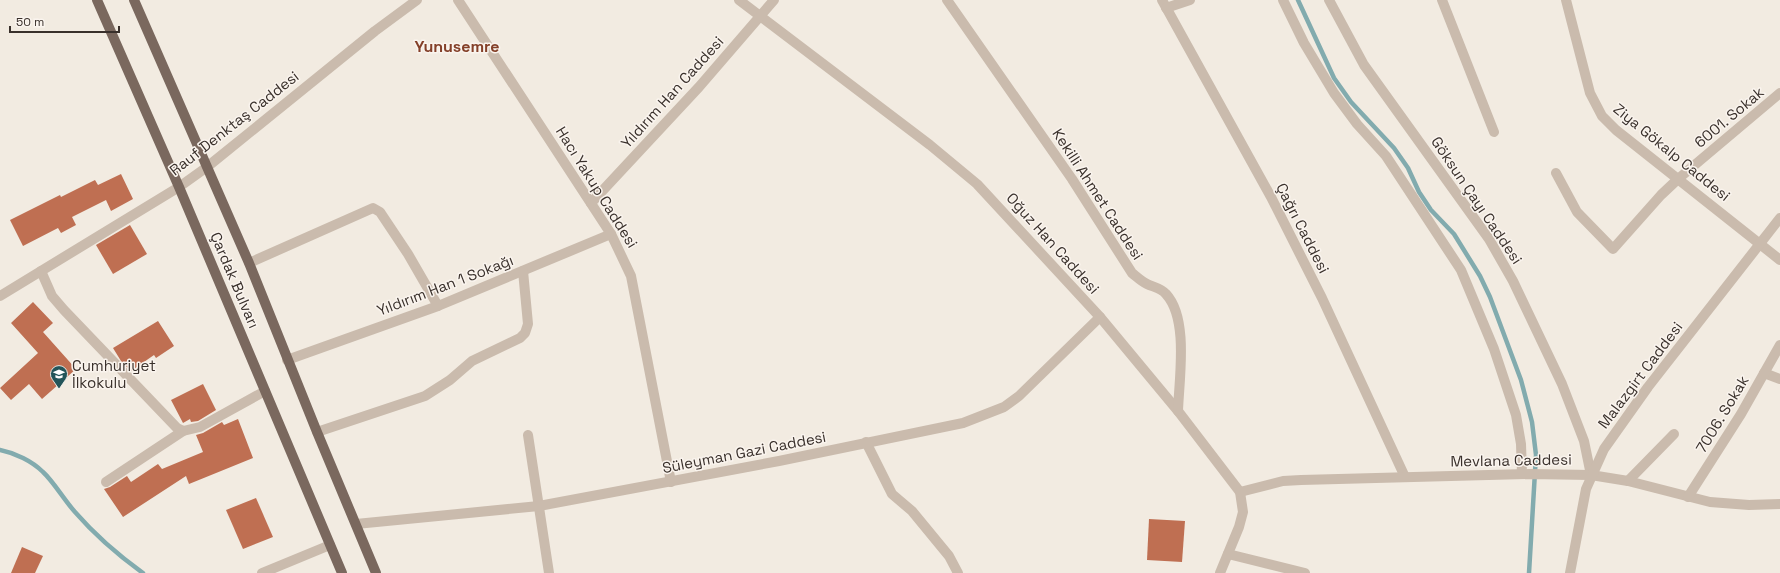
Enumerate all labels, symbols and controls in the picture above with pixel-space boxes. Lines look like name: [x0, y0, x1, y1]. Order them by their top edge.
scale bar: [10, 8, 119, 34]
text: 50 m: [16, 14, 44, 30]
street label: Yıldırım Han Caddesi: [617, 32, 727, 152]
district label: Yunusemre: [415, 36, 499, 57]
street label: Rauf Denktaş Caddesi: [166, 67, 302, 179]
street label: 6001. Sokak: [1690, 82, 1768, 152]
street label: Ziya Gökalp Caddesi: [1610, 99, 1734, 205]
street label: Hacı Yakup Caddesi: [552, 123, 642, 251]
street label: Kekilli Ahmet Caddesi: [1048, 125, 1148, 263]
street label: Göksun Çayı Caddesi: [1427, 133, 1527, 267]
street label: Çağrı Caddesi: [1272, 180, 1334, 276]
street label: Oğuz Han Caddesi: [1002, 188, 1104, 298]
street label: Çardak Bulvarı: [206, 229, 264, 331]
street label: Yıldırım Han 1 Sokağı: [374, 250, 516, 320]
street label: Malazgirt Caddesi: [1594, 318, 1686, 432]
place label: Cumhuriyet İlkokulu: [72, 356, 156, 392]
school or university icon: Cumhuriyet İlkokulu: [49, 364, 69, 389]
street label: 7006. Sokak: [1691, 372, 1753, 456]
street label: Süleyman Gazi Caddesi: [661, 427, 827, 477]
street label: Mevlana Caddesi: [1450, 449, 1572, 471]

